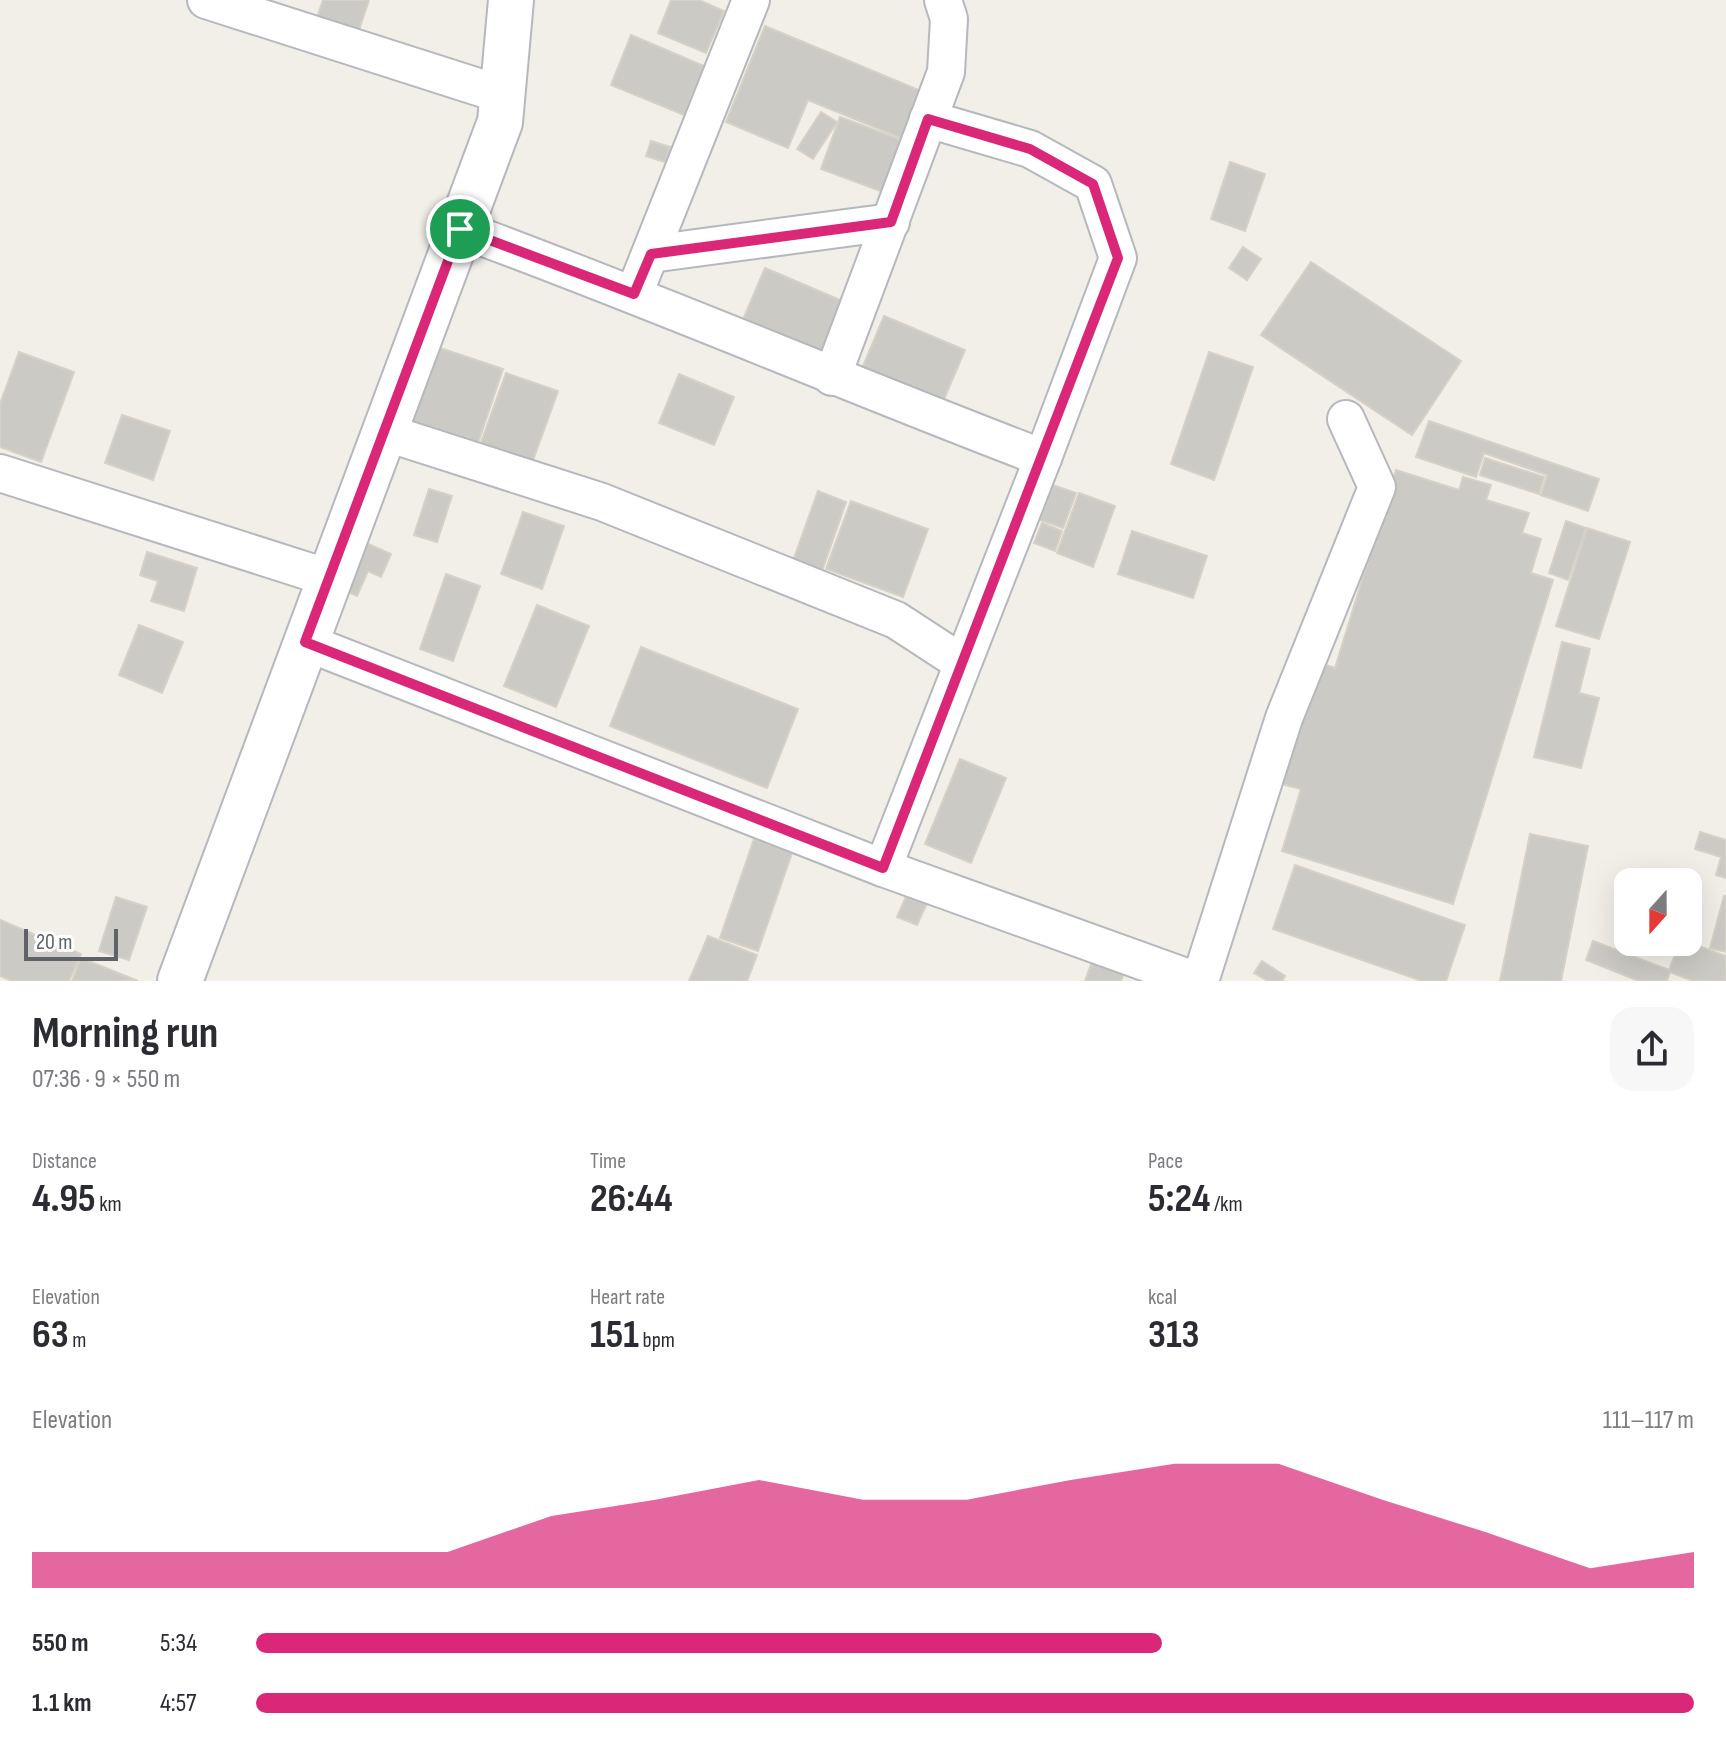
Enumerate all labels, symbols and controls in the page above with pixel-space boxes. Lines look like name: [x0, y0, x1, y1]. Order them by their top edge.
pin: [426, 195, 494, 263]
icon: arrive: [438, 207, 482, 251]
north arrow: [1614, 868, 1702, 956]
map controls: [1614, 868, 1702, 956]
scale bar: [24, 925, 118, 961]
text: 20 m: [36, 929, 73, 956]
text: Morning run: [32, 1007, 218, 1060]
button: share: [1610, 1007, 1694, 1091]
text: 07:36 · 9 × 550 m: [32, 1064, 180, 1095]
text: Distance: [32, 1148, 97, 1175]
text: Time: [590, 1148, 626, 1175]
text: Pace: [1148, 1148, 1183, 1175]
text: 4.95: [32, 1175, 96, 1223]
text: 26:44: [590, 1175, 673, 1223]
text: 5:24: [1148, 1175, 1210, 1223]
text: km: [96, 1191, 122, 1218]
text: /km: [1210, 1191, 1243, 1218]
text: Elevation: [32, 1284, 100, 1311]
text: Heart rate: [590, 1284, 665, 1311]
text: kcal: [1148, 1284, 1177, 1311]
text: 63: [32, 1311, 69, 1359]
text: 151: [590, 1311, 639, 1359]
text: 313: [1148, 1311, 1200, 1359]
text: m: [69, 1327, 86, 1354]
text: bpm: [639, 1327, 675, 1354]
text: Elevation: [32, 1405, 112, 1436]
text: 111–117 m: [1603, 1405, 1694, 1436]
text: 550 m: [32, 1628, 89, 1659]
text: 5:34: [160, 1628, 197, 1659]
text: 1.1 km: [32, 1688, 91, 1719]
text: 4:57: [160, 1688, 197, 1719]

